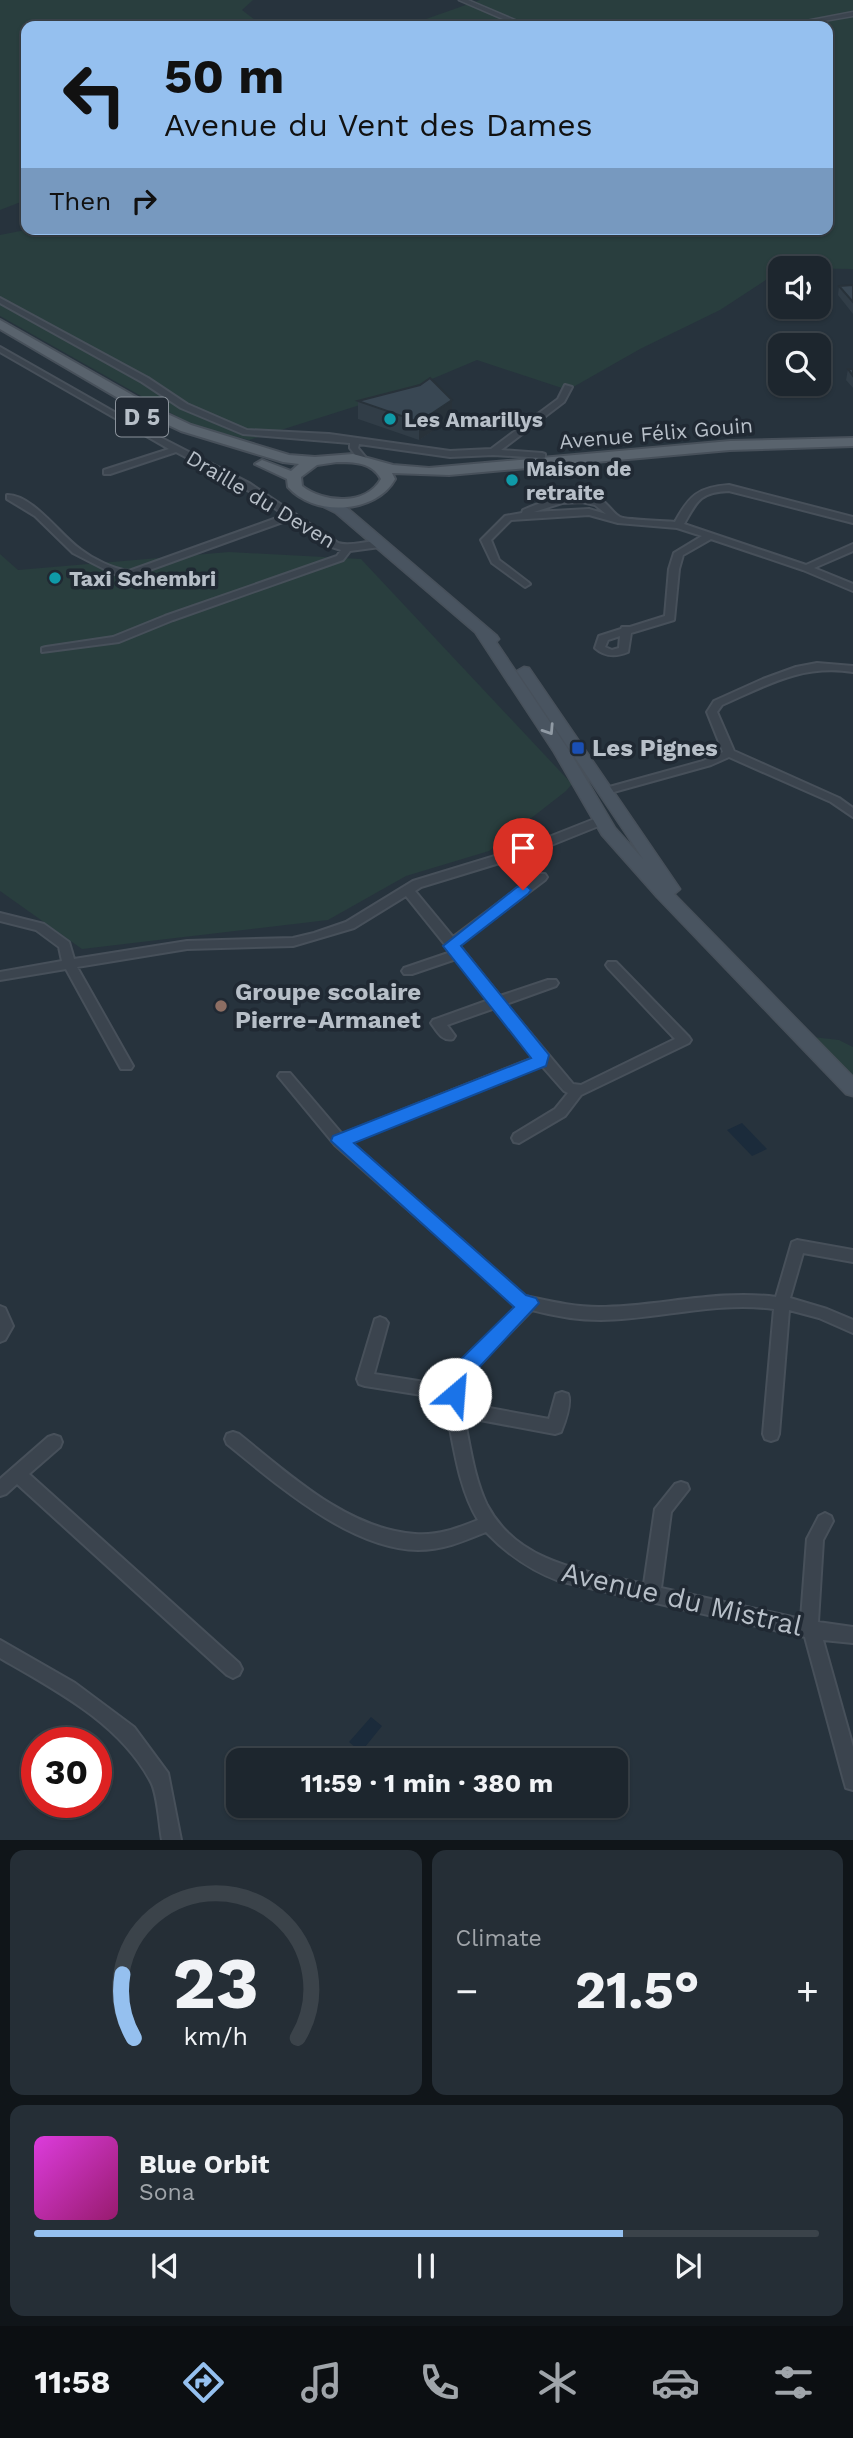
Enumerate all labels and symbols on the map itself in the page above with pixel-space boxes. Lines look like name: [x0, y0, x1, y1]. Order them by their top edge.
road number: D 5: [116, 398, 168, 436]
place label: Les Amarillys: [404, 407, 543, 432]
marker: Les Amarillys: [382, 411, 398, 427]
street label: Avenue Félix Gouin: [558, 412, 754, 454]
street label: Draille du Deven: [182, 445, 340, 553]
place label: Maison de retraite: [526, 456, 631, 505]
marker: Maison de retraite: [504, 472, 520, 488]
place label: Taxi Schembri: [69, 566, 216, 591]
marker: Taxi Schembri: [47, 570, 63, 586]
one-way arrow: [540, 722, 553, 735]
place label: Les Pignes: [592, 734, 718, 762]
marker: Les Pignes: [570, 740, 586, 756]
pin: [493, 818, 553, 890]
place label: Groupe scolaire Pierre-Armanet: [235, 978, 421, 1034]
marker: Groupe scolaire Pierre-Armanet: [213, 998, 229, 1014]
position arrow: [418, 1357, 492, 1431]
street label: Avenue du Mistral: [558, 1555, 806, 1643]
speed limit sign: 30: [21, 1727, 112, 1818]

